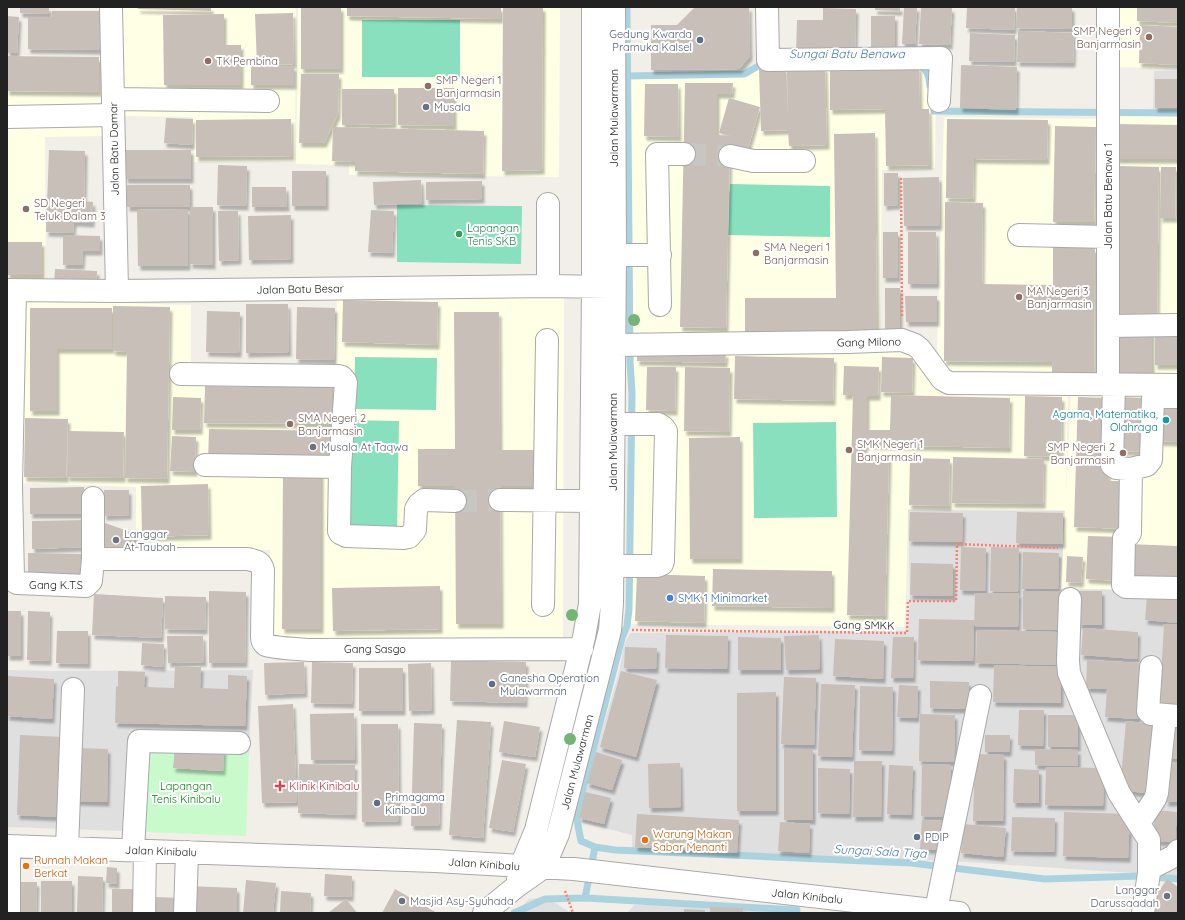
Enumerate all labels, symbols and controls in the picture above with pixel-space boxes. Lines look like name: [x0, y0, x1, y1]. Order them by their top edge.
place label: SMP Negeri 9 Banjarmasin: [1073, 24, 1141, 51]
place label: Gedung Kwarda Pramuka Kalsel: [609, 27, 692, 54]
marker: SMP Negeri 9 Banjarmasin: [1144, 32, 1154, 42]
marker: Gedung Kwarda Pramuka Kalsel: [695, 35, 705, 45]
water label: Sungai Batu Benawa: [789, 46, 905, 61]
place label: TK Pembina: [216, 54, 278, 68]
marker: TK Pembina: [203, 56, 213, 66]
street label: Jalan Mulawarman: [607, 69, 621, 167]
place label: SMP Negeri 1 Banjarmasin: [436, 73, 502, 100]
marker: SMP Negeri 1 Banjarmasin: [423, 81, 433, 91]
place label: Musala: [434, 100, 470, 114]
street label: Jalan Batu Damar: [106, 101, 122, 196]
marker: Musala: [421, 102, 431, 112]
street label: Jalan Batu Benawa 1: [1101, 143, 1115, 249]
place label: SD Negeri Teluk Dalam 3: [34, 196, 106, 223]
marker: SD Negeri Teluk Dalam 3: [21, 204, 31, 214]
place label: Lapangan Tenis SKB: [467, 221, 519, 248]
marker: Lapangan Tenis SKB: [454, 229, 464, 239]
place label: SMA Negeri 1 Banjarmasin: [764, 240, 830, 267]
marker: SMA Negeri 1 Banjarmasin: [751, 248, 761, 258]
street label: Jalan Batu Besar: [256, 281, 345, 297]
place label: MA Negeri 3 Banjarmasin: [1027, 284, 1092, 311]
marker: MA Negeri 3 Banjarmasin: [1014, 292, 1024, 302]
street label: Gang Milono: [837, 334, 902, 350]
street label: Jalan Mulawarman: [606, 393, 620, 491]
place label: Agama, Matematika, Olahraga: [1052, 407, 1158, 434]
place label: SMA Negeri 2 Banjarmasin: [298, 411, 366, 438]
marker: Agama, Matematika, Olahraga: [1161, 415, 1171, 425]
marker: SMA Negeri 2 Banjarmasin: [285, 419, 295, 429]
place label: SMK Negeri 1 Banjarmasin: [857, 437, 923, 464]
place label: Musala At Taqwa: [321, 440, 408, 454]
place label: SMP Negeri 2 Banjarmasin: [1047, 440, 1115, 467]
marker: Musala At Taqwa: [308, 442, 318, 452]
marker: SMK Negeri 1 Banjarmasin: [844, 445, 854, 455]
marker: SMP Negeri 2 Banjarmasin: [1118, 448, 1128, 458]
place label: Langgar At Taubah: [124, 527, 176, 554]
marker: Langgar At Taubah: [111, 535, 121, 545]
street label: Gang K.T.S: [29, 578, 83, 592]
place label: SMK 1 Minimarket: [678, 591, 768, 605]
marker: SMK 1 Minimarket: [665, 593, 675, 603]
street label: Gang SMKK: [833, 617, 895, 633]
street label: Gang Sasgo: [344, 642, 406, 656]
place label: Ganesha Operation Mulawarman: [500, 671, 599, 698]
marker: Ganesha Operation Mulawarman: [487, 679, 497, 689]
street label: Jalan Mulawarman: [558, 713, 596, 811]
park label: Lapangan Tenis Kinibalu: [152, 779, 220, 806]
place label: Klinik Kinibalu: [289, 779, 359, 793]
marker: Klinik Kinibalu: [274, 780, 286, 792]
place label: Primagama Kinibalu: [385, 790, 445, 817]
marker: Primagama Kinibalu: [372, 798, 382, 808]
place label: Warung Makan Sabar Menanti: [653, 827, 732, 854]
place label: PDIP: [925, 830, 949, 844]
marker: PDIP: [912, 832, 922, 842]
marker: Warung Makan Sabar Menanti: [640, 835, 650, 845]
water label: Sungai Sala Tiga: [833, 841, 927, 861]
street label: Jalan Kinibalu: [125, 843, 197, 859]
place label: Rumah Makan Berkat: [34, 853, 108, 880]
street label: Jalan Kinibalu: [448, 855, 520, 873]
marker: Rumah Makan Berkat: [21, 861, 31, 871]
place label: Langgar Darussaadah: [1091, 883, 1160, 910]
street label: Jalan Kinibalu: [770, 885, 844, 907]
marker: Langgar Darussaadah: [1162, 891, 1172, 901]
place label: Masjid Asy-Syuhada: [410, 894, 514, 908]
marker: Masjid Asy-Syuhada: [397, 896, 407, 906]

